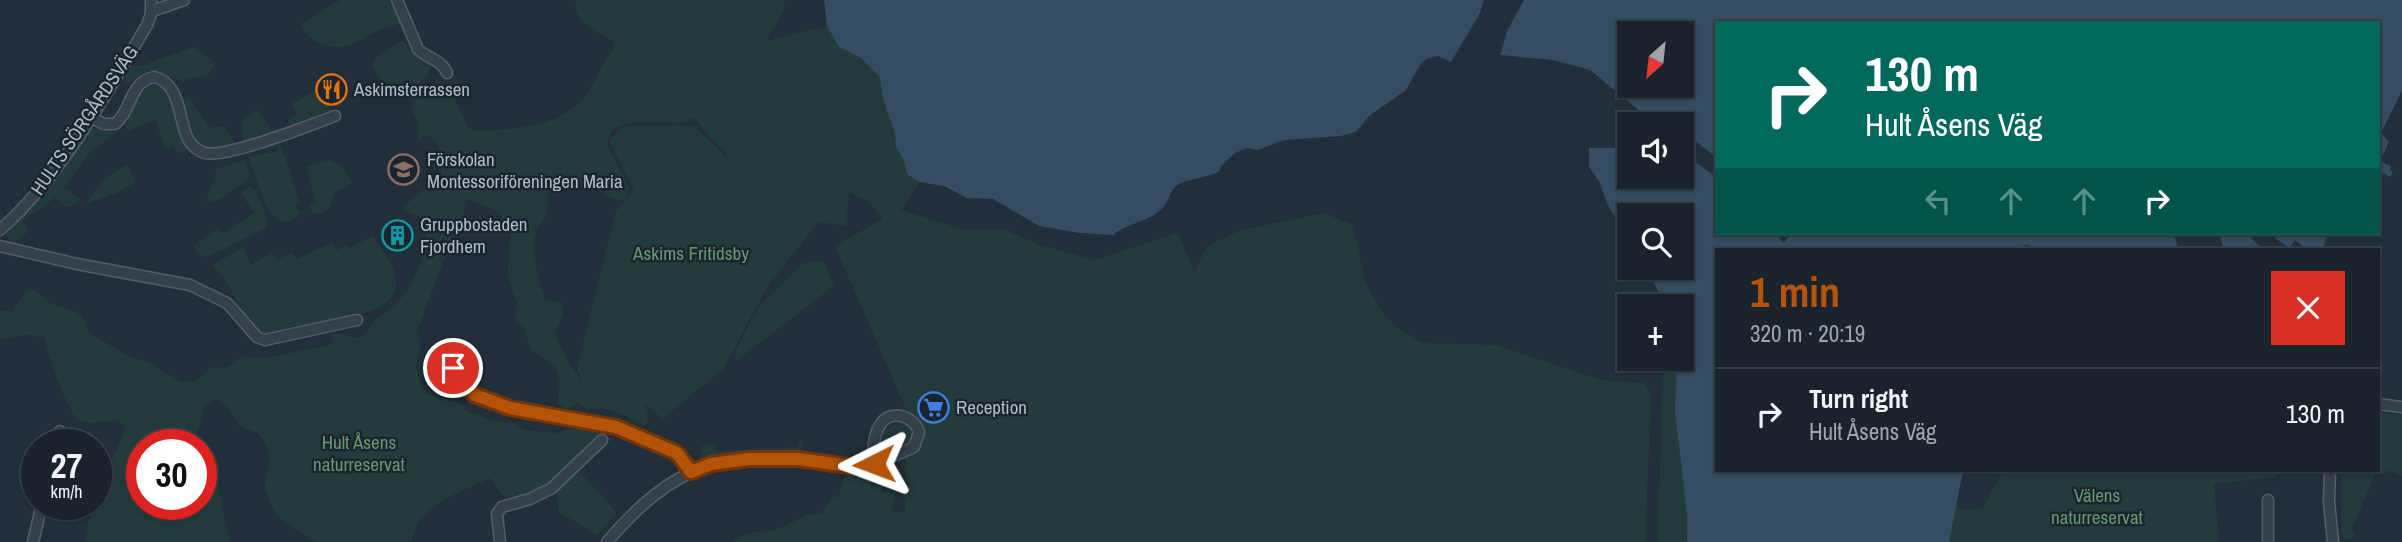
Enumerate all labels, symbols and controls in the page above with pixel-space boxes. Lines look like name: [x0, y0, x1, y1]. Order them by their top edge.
north arrow: [1617, 21, 1694, 98]
map controls: [1617, 21, 1694, 371]
street label: HULTS SÖRGÅRDSVÄG: [24, 40, 144, 200]
text: 130 m: [1865, 40, 1979, 106]
icon: right: [1750, 49, 1841, 140]
restaurant icon: Askimsterrassen: [314, 72, 348, 106]
place label: Askimsterrassen: [353, 76, 470, 102]
text: Hult Åsens Väg: [1865, 103, 2043, 146]
button: sound: [1617, 112, 1694, 189]
place label: Förskolan Montessoriföreningen Maria: [427, 146, 623, 194]
school or university icon: Förskolan Montessoriföreningen Maria: [387, 153, 421, 187]
icon: left: [1919, 182, 1957, 220]
icon: ahead: [1992, 182, 2030, 220]
icon: ahead: [2065, 182, 2103, 220]
icon: right: [2138, 182, 2176, 220]
button: search: [1617, 203, 1694, 280]
place label: Gruppbostaden Fjordhem: [420, 211, 527, 259]
building icon: Gruppbostaden Fjordhem: [380, 218, 414, 252]
park label: Askims Fritidsby: [632, 240, 749, 266]
text: 1 min: [1750, 264, 1840, 320]
button: close: [2271, 271, 2345, 345]
button: +: [1617, 294, 1694, 371]
text: 320 m · 20:19: [1750, 318, 1865, 349]
pin: [423, 338, 483, 398]
icon: arrive: [434, 349, 472, 387]
text: Turn right: [1809, 381, 1908, 416]
supermarket icon: Reception: [916, 390, 950, 424]
place label: Reception: [956, 394, 1027, 420]
icon: right: [1750, 395, 1788, 433]
text: 130 m: [2286, 396, 2345, 431]
text: Hult Åsens Väg: [1809, 416, 1937, 447]
position arrow: [837, 427, 911, 501]
speed limit sign: 30: [126, 429, 217, 520]
park label: Hult Åsens naturreservat: [313, 429, 406, 477]
text: 27: [51, 442, 82, 489]
text: km/h: [51, 479, 83, 504]
park label: Välens naturreservat: [2051, 482, 2144, 530]

